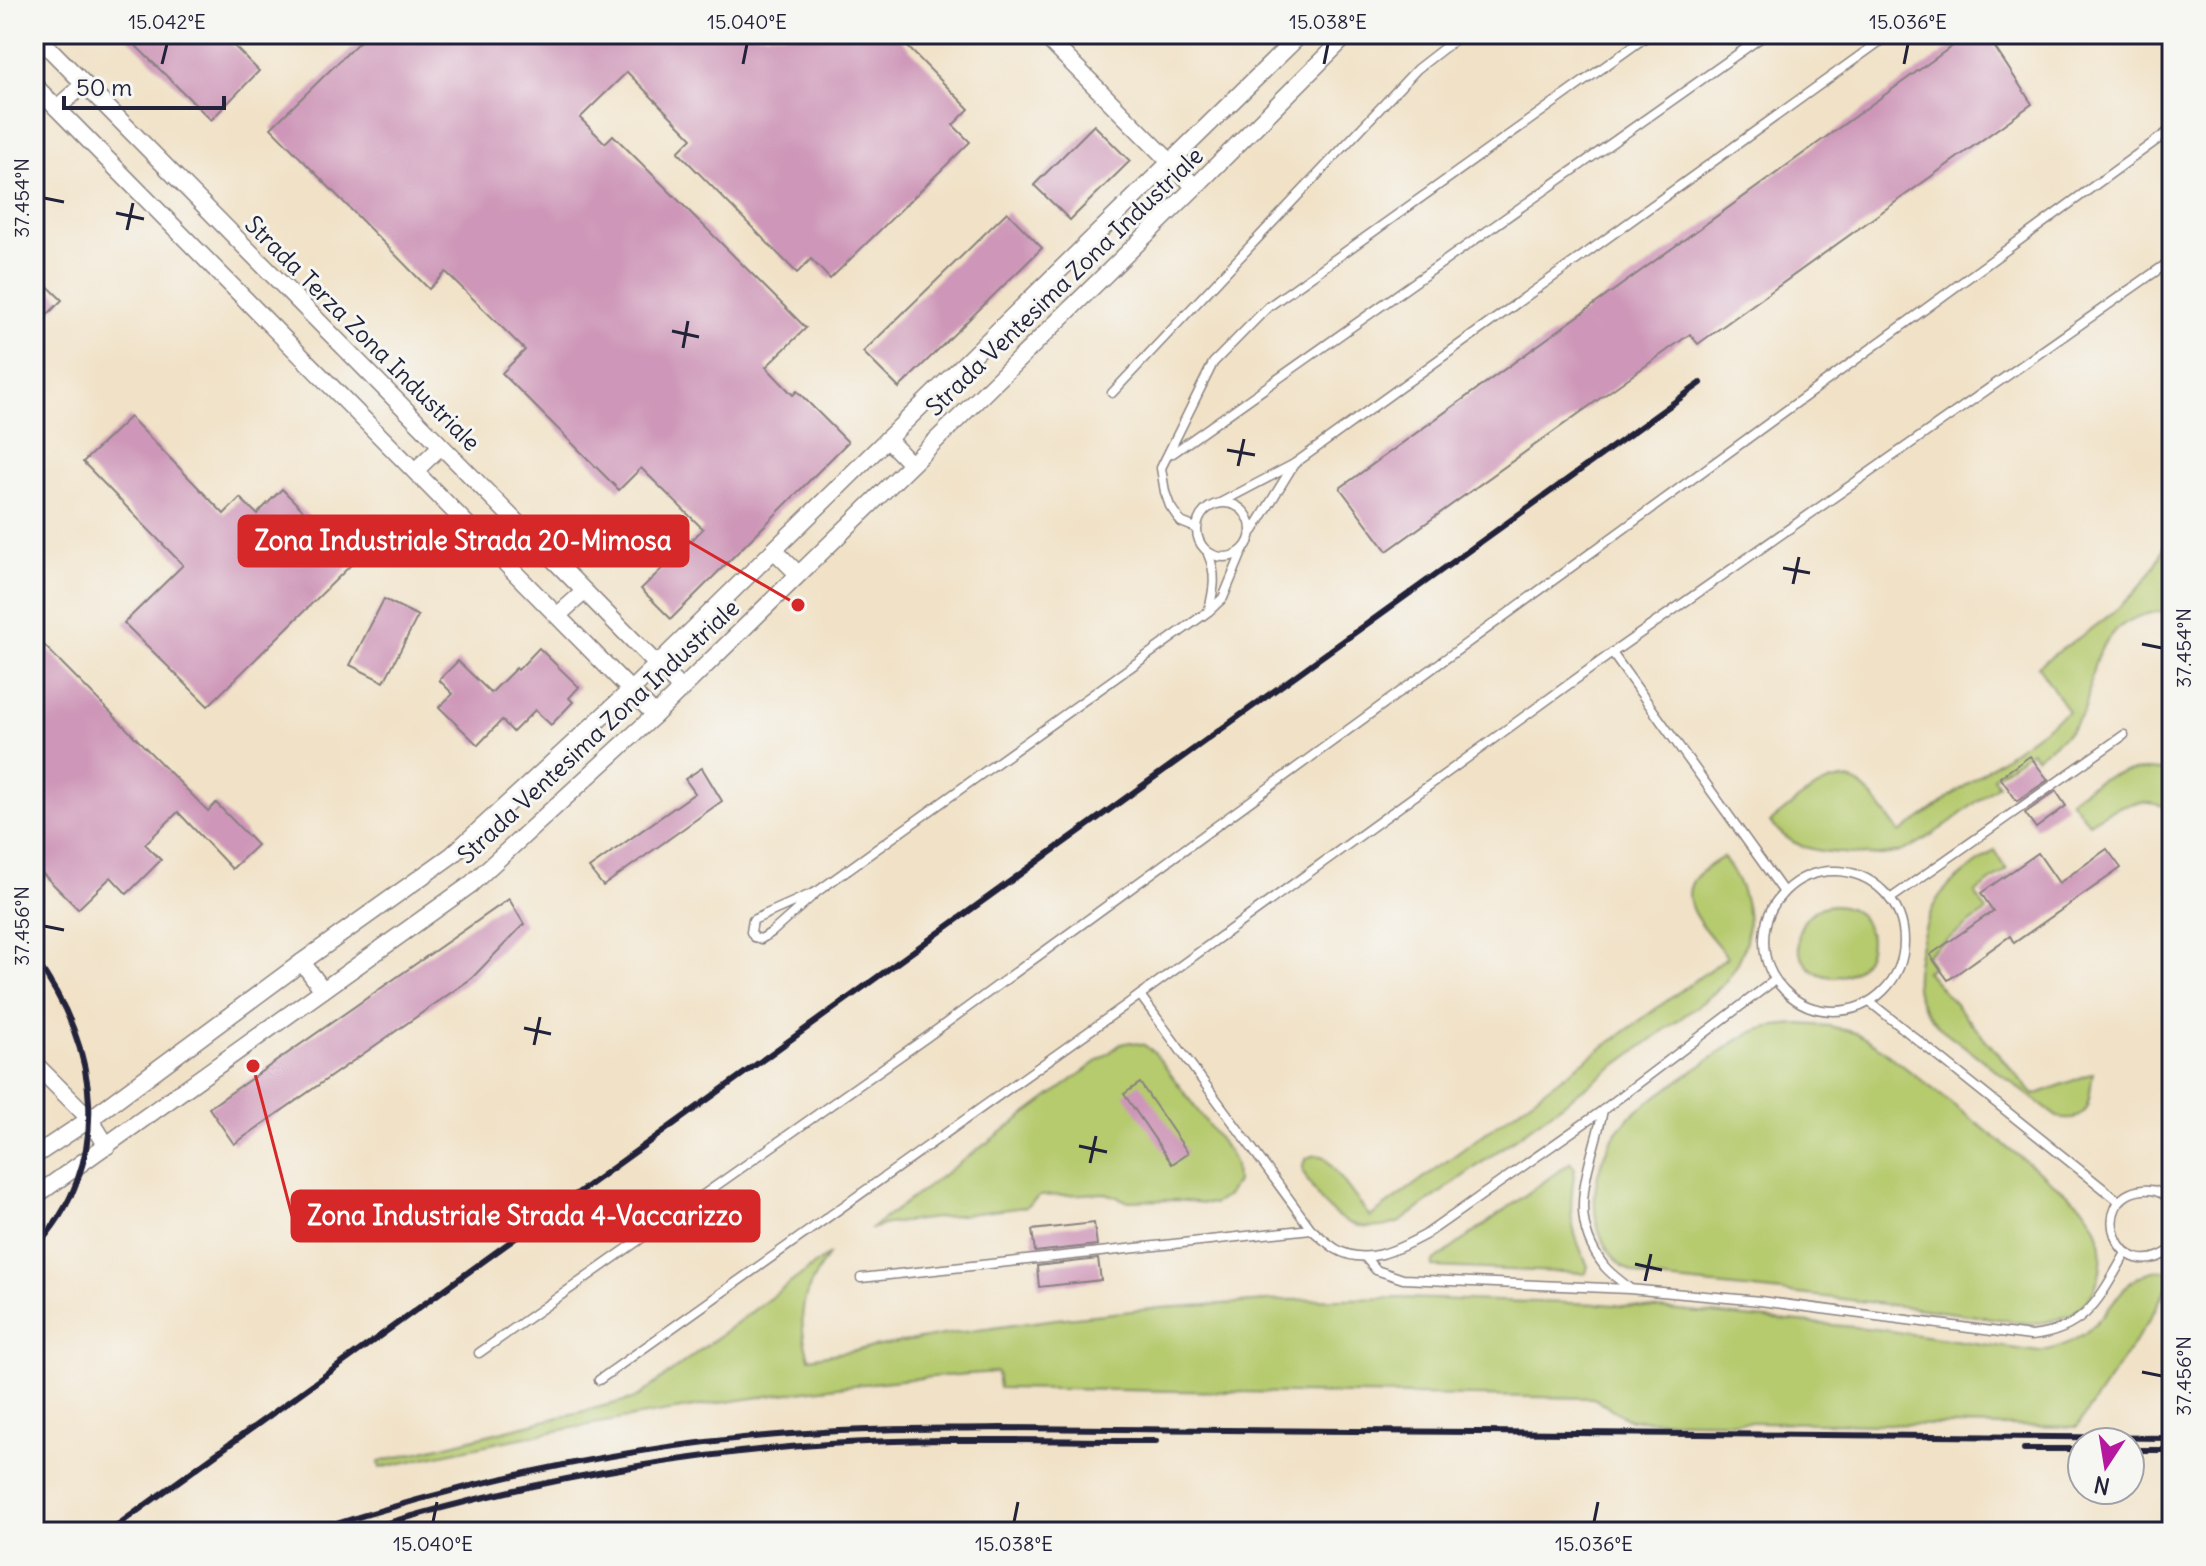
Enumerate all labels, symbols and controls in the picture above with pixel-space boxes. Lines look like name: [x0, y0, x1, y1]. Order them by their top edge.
text: 15.042°E: [128, 9, 206, 34]
text: 15.040°E: [707, 9, 787, 34]
text: 15.038°E: [1289, 9, 1367, 34]
text: 15.036°E: [1869, 9, 1947, 34]
scale bar: [64, 60, 224, 110]
text: 50 m: [76, 72, 132, 102]
street label: Strada Ventesima Zona Industriale: [919, 140, 1209, 422]
text: 37.454°N: [9, 158, 34, 238]
street label: Strada Terza Zona Industriale: [239, 209, 487, 457]
callout: Zona Industriale Strada 20-Mimosa: [239, 516, 688, 566]
text: Zona Industriale Strada 20-Mimosa: [255, 524, 672, 557]
street label: Strada Ventesima Zona Industriale: [451, 592, 745, 870]
text: 37.454°N: [2171, 608, 2196, 688]
text: 37.456°N: [9, 886, 34, 966]
callout: Zona Industriale Strada 4-Vaccarizzo: [292, 1191, 759, 1241]
text: Zona Industriale Strada 4-Vaccarizzo: [307, 1199, 743, 1232]
text: 37.456°N: [2171, 1336, 2196, 1416]
north arrow: [2066, 1426, 2146, 1506]
text: N: [2091, 1470, 2112, 1501]
text: 15.040°E: [393, 1531, 473, 1556]
text: 15.038°E: [975, 1531, 1053, 1556]
text: 15.036°E: [1555, 1531, 1633, 1556]

